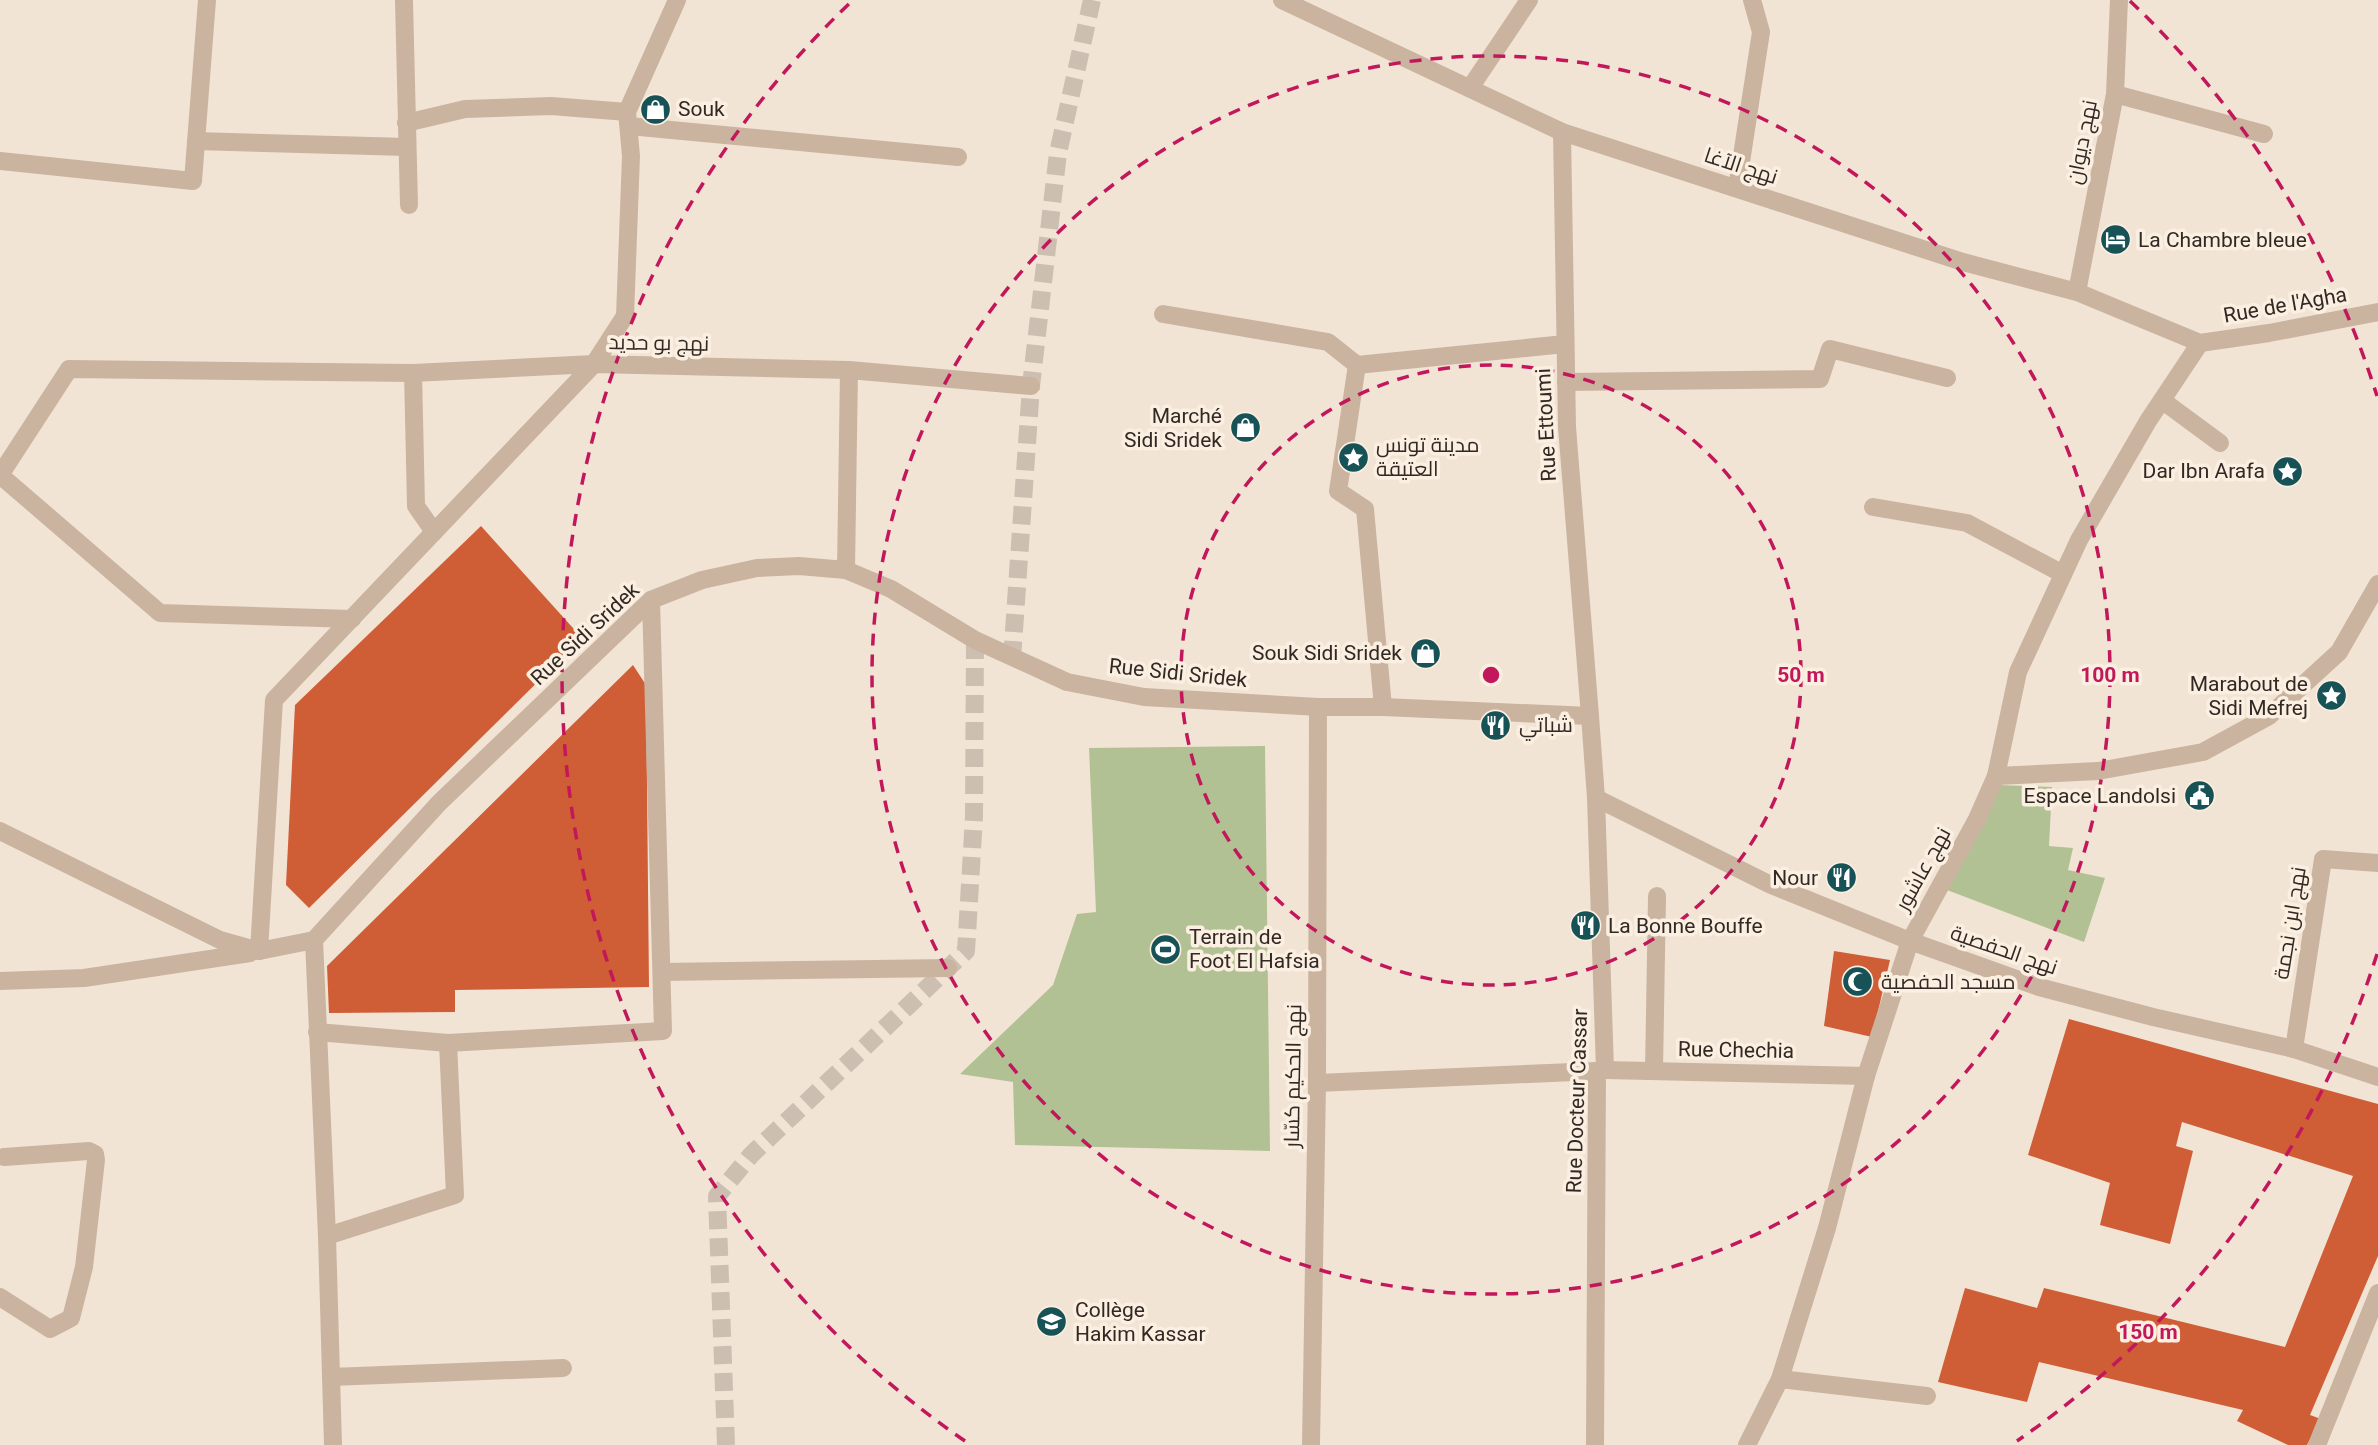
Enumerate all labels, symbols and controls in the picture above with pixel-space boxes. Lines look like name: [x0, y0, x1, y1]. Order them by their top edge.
shop icon: Souk: [638, 92, 672, 126]
place label: Souk: [678, 97, 725, 121]
street label: نهج ديوان: [2062, 98, 2104, 187]
street label: نهج الآغا: [1701, 143, 1781, 191]
hotel icon: La Chambre bleue: [2098, 223, 2132, 257]
place label: La Chambre bleue: [2138, 228, 2307, 252]
street label: Rue de l'Agha: [2221, 282, 2349, 328]
street label: نهج بو حديد: [608, 330, 709, 358]
street label: Rue Ettoumi: [1531, 368, 1561, 482]
place label: Marché Sidi Sridek: [1124, 404, 1222, 452]
shop icon: Marché Sidi Sridek: [1228, 411, 1262, 445]
place label: مدينة تونس العتيقة: [1376, 433, 1479, 481]
place icon: مدينة تونس العتيقة: [1336, 440, 1370, 474]
place icon: Dar Ibn Arafa: [2271, 454, 2305, 488]
place label: Dar Ibn Arafa: [2143, 459, 2265, 483]
street label: Rue Sidi Sridek: [526, 578, 644, 690]
shop icon: Souk Sidi Sridek: [1408, 636, 1442, 670]
place label: Souk Sidi Sridek: [1252, 641, 1402, 665]
street label: Rue Sidi Sridek: [1108, 654, 1249, 692]
centre of rings: [1479, 663, 1503, 687]
text: 50 m: [1777, 663, 1825, 687]
text: 100 m: [2080, 663, 2140, 687]
place label: Marabout de Sidi Mefrej: [2190, 672, 2308, 720]
place icon: Marabout de Sidi Mefrej: [2314, 679, 2348, 713]
restaurant icon: شباتي: [1479, 708, 1513, 742]
place label: شباتي: [1519, 713, 1573, 741]
public building icon: Espace Landolsi: [2182, 779, 2216, 813]
place label: Espace Landolsi: [2023, 784, 2176, 808]
street label: نهج عاشور: [1890, 823, 1957, 917]
restaurant icon: Nour: [1824, 861, 1858, 895]
street label: نهج ابن نجمة: [2269, 865, 2313, 981]
place label: Nour: [1772, 866, 1818, 890]
restaurant icon: La Bonne Bouffe: [1568, 909, 1602, 943]
place label: La Bonne Bouffe: [1608, 914, 1763, 938]
street label: نهج الحفصية: [1947, 920, 2061, 981]
place label: Terrain de Foot El Hafsia: [1189, 925, 1320, 973]
sports icon: Terrain de Foot El Hafsia: [1149, 932, 1183, 966]
mosque icon: مسجد الحفصية: [1841, 965, 1875, 999]
place label: مسجد الحفصية: [1881, 970, 2015, 994]
street label: نهج الحكيم كسّار: [1280, 1004, 1308, 1149]
street label: Rue Docteur Cassar: [1562, 1008, 1592, 1194]
street label: Rue Chechia: [1678, 1037, 1794, 1063]
place label: Collège Hakim Kassar: [1075, 1298, 1206, 1346]
school or university icon: Collège Hakim Kassar: [1035, 1305, 1069, 1339]
text: 150 m: [2118, 1320, 2178, 1344]

